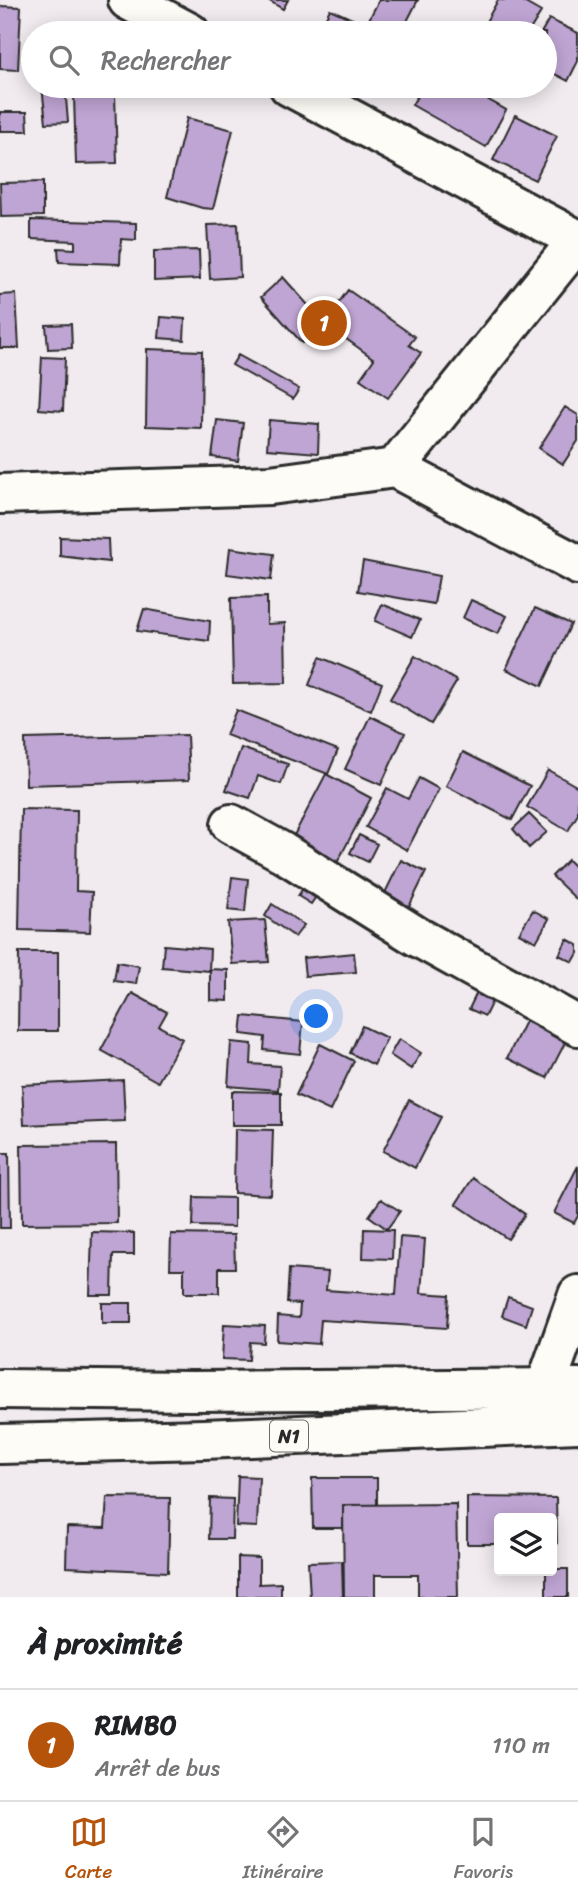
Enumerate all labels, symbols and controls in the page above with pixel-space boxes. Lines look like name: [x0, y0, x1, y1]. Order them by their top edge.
search box: [21, 21, 557, 98]
text: Rechercher: [101, 37, 231, 83]
icon: search: [45, 41, 83, 79]
pin: 1: [301, 297, 347, 349]
your location: [299, 999, 333, 1033]
road number: N1: [270, 1420, 308, 1452]
map controls: [494, 1513, 557, 1576]
button: layers: [494, 1513, 557, 1576]
text: À proximité: [28, 1616, 182, 1670]
text: RIMBO: [95, 1702, 177, 1748]
text: 1: [46, 1725, 56, 1766]
text: 110 m: [492, 1725, 550, 1766]
text: Arrêt de bus: [95, 1748, 220, 1789]
tab: Carte: [65, 1813, 112, 1888]
tab: Itinéraire: [242, 1813, 324, 1888]
tab: Favoris: [454, 1813, 513, 1888]

